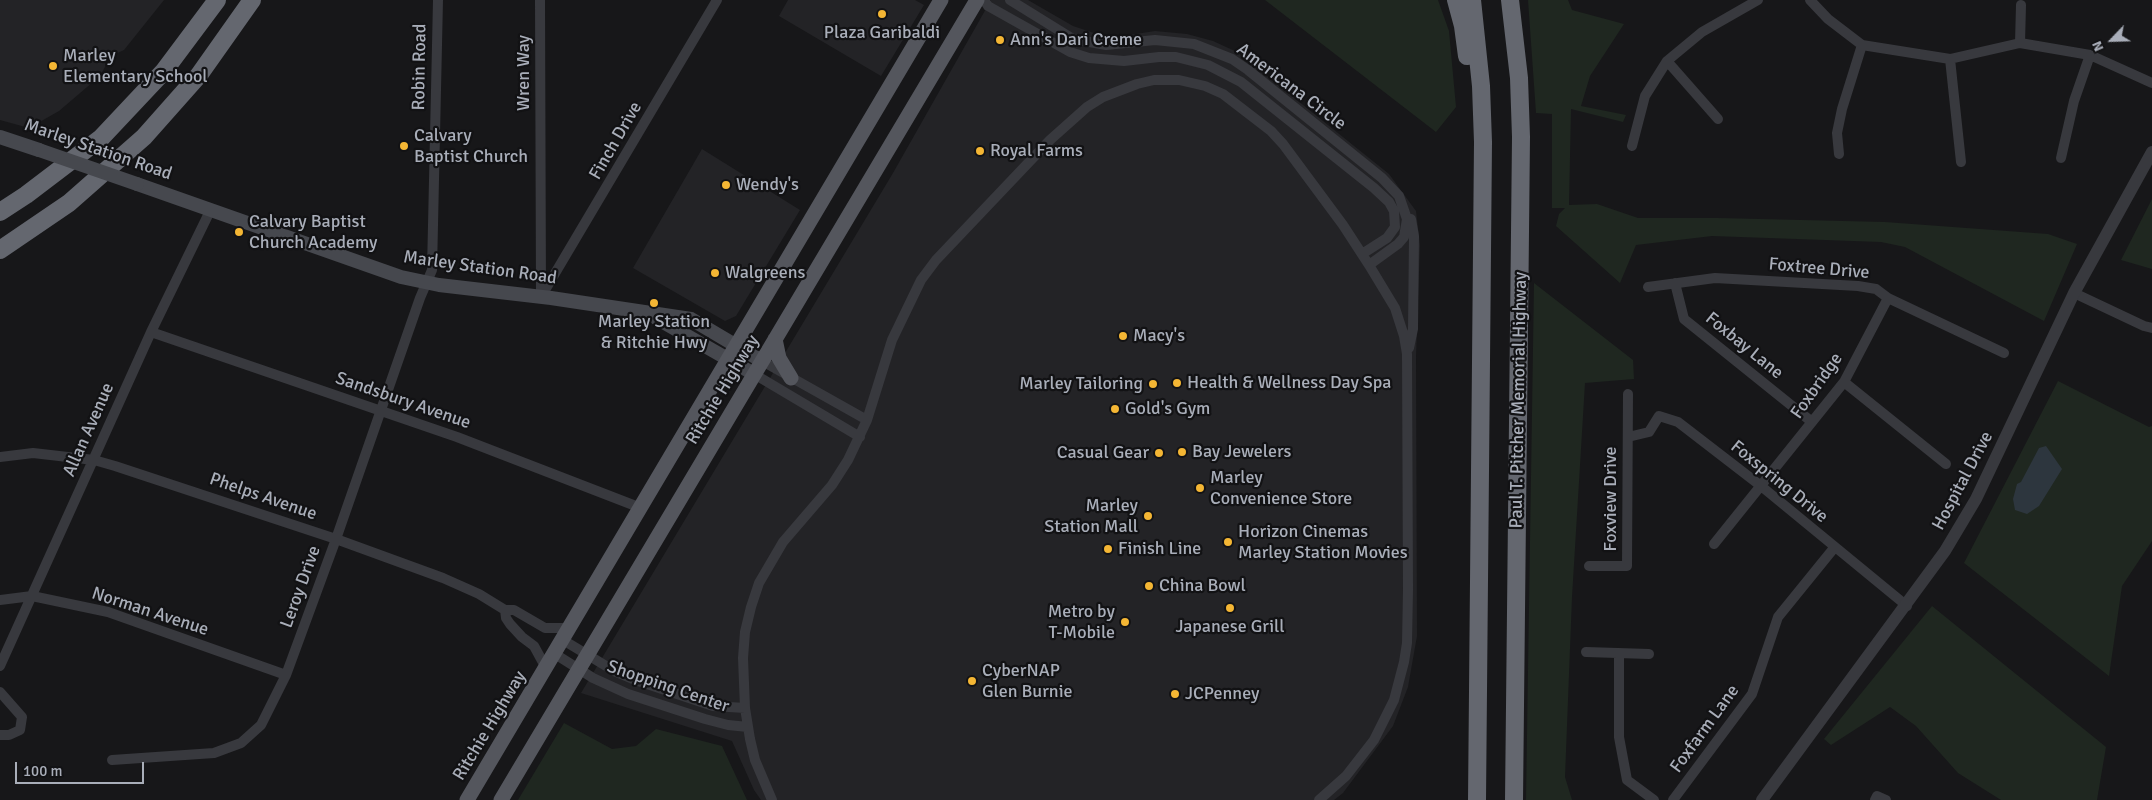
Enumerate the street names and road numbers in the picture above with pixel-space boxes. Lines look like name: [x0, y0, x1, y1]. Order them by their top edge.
street label: Robin Road: [408, 24, 432, 110]
street label: Wren Way: [513, 35, 535, 111]
street label: Americana Circle: [1232, 39, 1350, 135]
street label: Finch Drive: [585, 98, 647, 184]
street label: Marley Station Road: [21, 115, 175, 185]
street label: Marley Station Road: [402, 247, 558, 289]
street label: Foxtree Drive: [1768, 254, 1870, 284]
street label: Paul T. Pitcher Memorial Highway: [1506, 271, 1532, 529]
street label: Foxbay Lane: [1701, 308, 1787, 384]
street label: Ritchie Highway: [682, 331, 764, 449]
street label: Foxbridge: [1786, 349, 1848, 423]
street label: Sandsbury Avenue: [333, 368, 473, 434]
street label: Allan Avenue: [59, 380, 119, 480]
street label: Hospital Drive: [1928, 428, 1998, 534]
street label: Foxspring Drive: [1726, 436, 1832, 528]
street label: Foxview Drive: [1600, 446, 1622, 552]
street label: Phelps Avenue: [207, 469, 319, 525]
street label: Leroy Drive: [276, 543, 326, 631]
street label: Norman Avenue: [89, 583, 211, 641]
street label: Shopping Center: [604, 656, 732, 718]
street label: Ritchie Highway: [449, 667, 531, 785]
street label: Foxfarm Lane: [1666, 681, 1744, 777]

